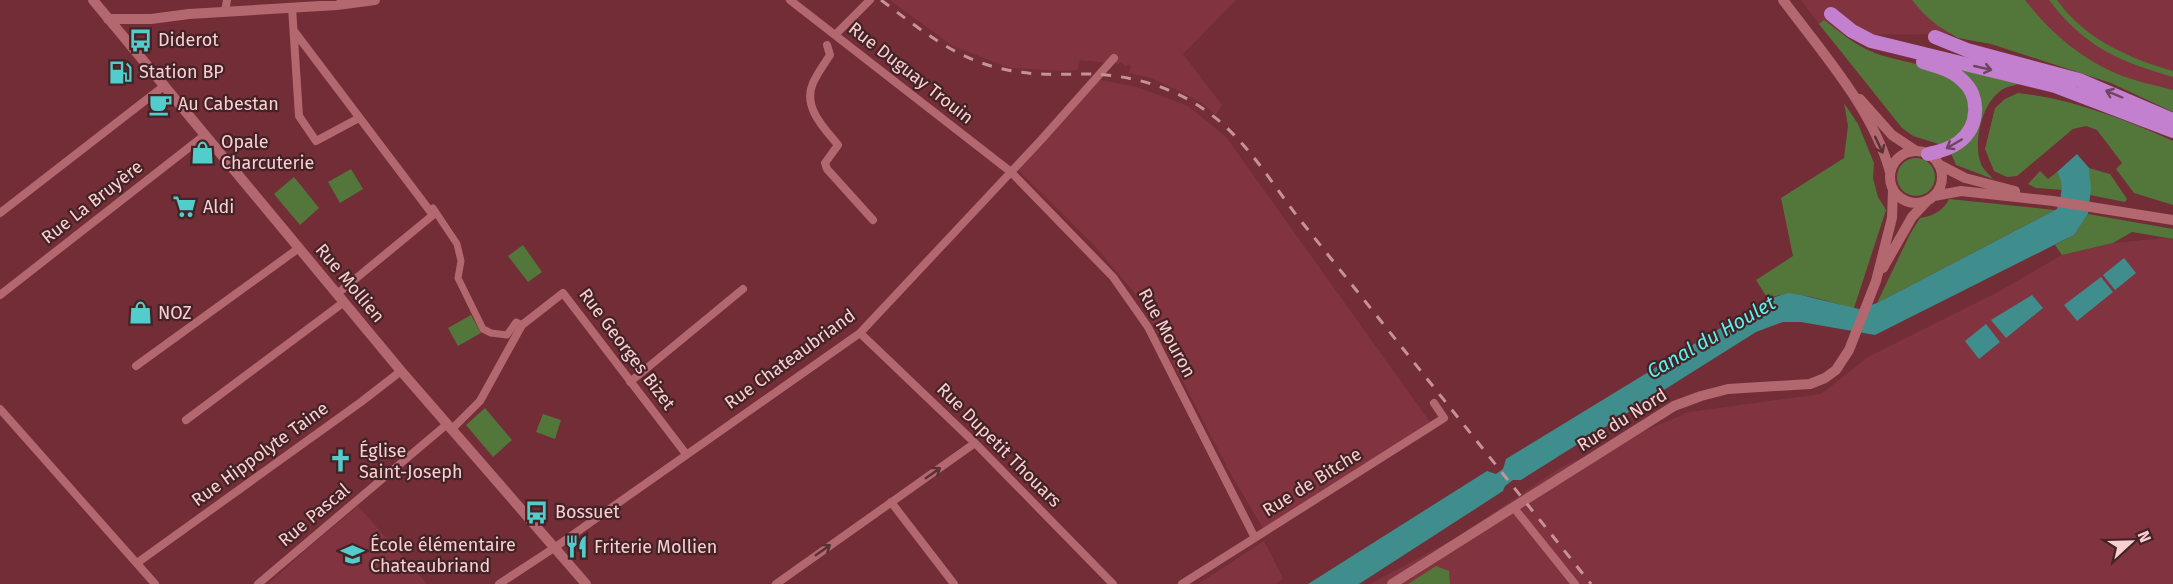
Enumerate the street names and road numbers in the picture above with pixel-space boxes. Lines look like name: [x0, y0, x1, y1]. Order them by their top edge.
street label: Rue Duguay Trouin: [844, 17, 978, 129]
street label: Rue La Bruyère: [37, 156, 147, 248]
street label: Rue Mollien: [311, 239, 389, 327]
street label: Rue Georges Bizet: [574, 284, 680, 414]
street label: Rue Mouron: [1134, 285, 1200, 381]
street label: Rue Chateaubriand: [720, 304, 860, 414]
street label: Rue Dupetit Thouars: [932, 378, 1066, 512]
street label: Rue du Nord: [1573, 384, 1671, 456]
street label: Rue Hippolyte Taine: [187, 397, 333, 511]
street label: Rue de Bitche: [1258, 443, 1366, 521]
street label: Rue Pascal: [274, 479, 354, 551]

